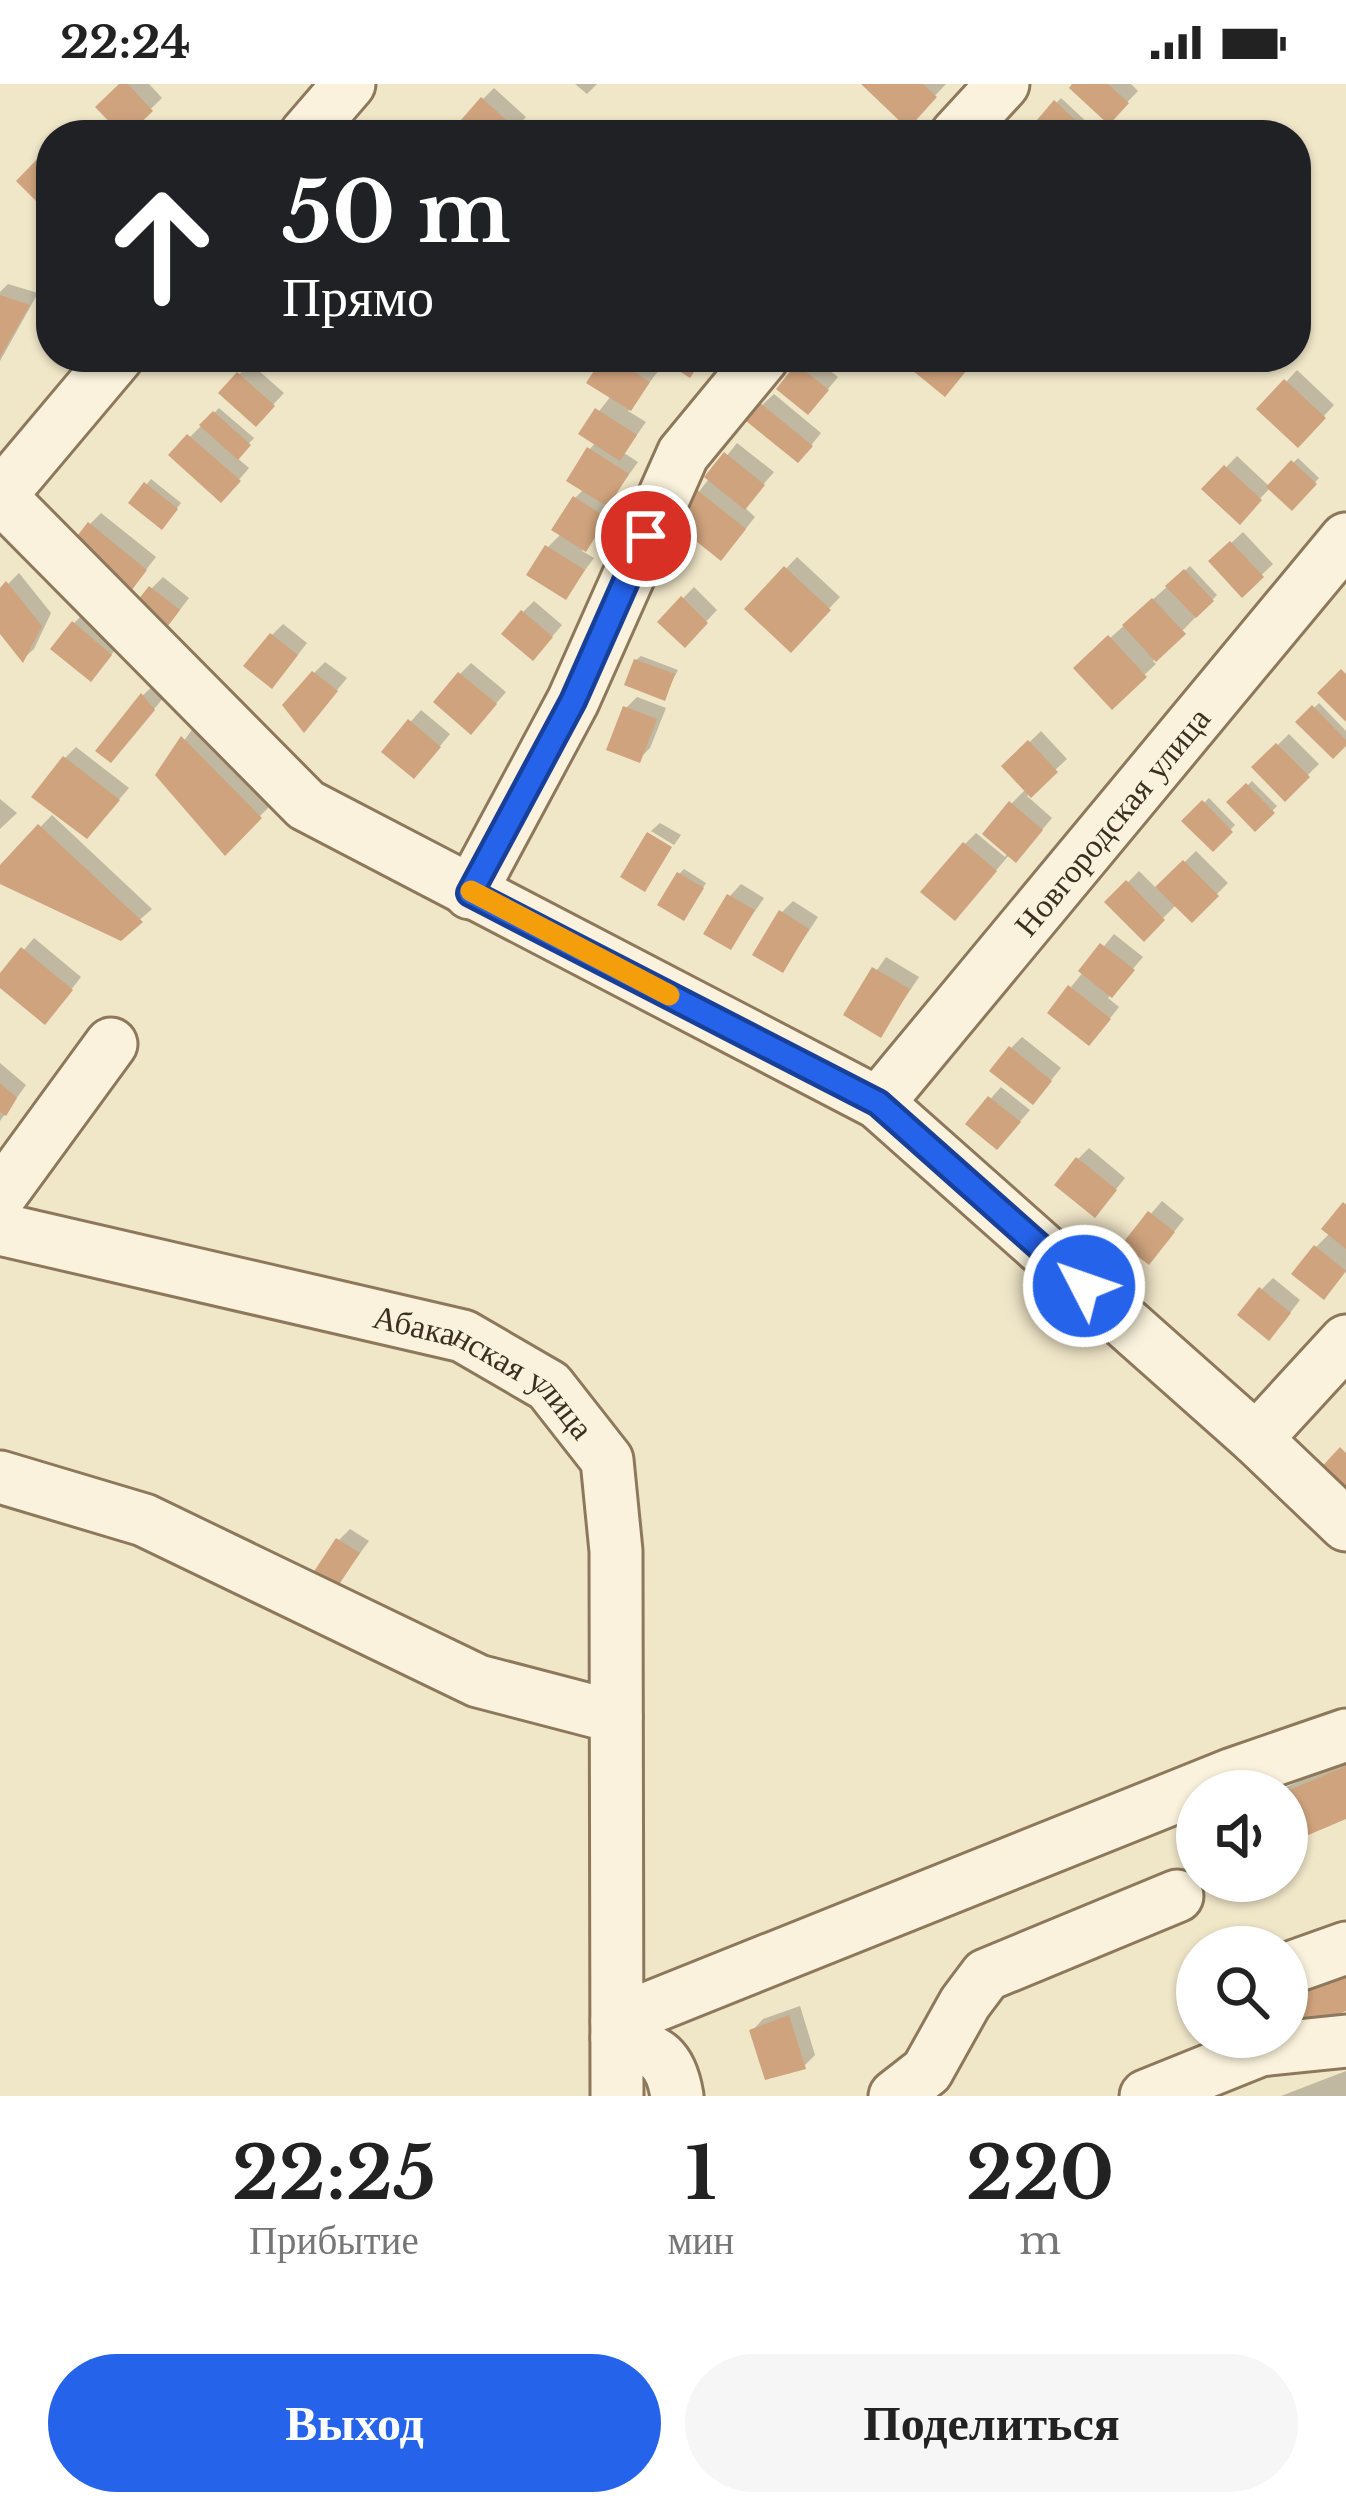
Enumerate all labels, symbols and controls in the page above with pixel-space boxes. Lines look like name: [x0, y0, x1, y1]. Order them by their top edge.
text: 22:24: [60, 14, 191, 70]
text: 50 m: [282, 161, 511, 265]
icon: ahead: [84, 168, 240, 324]
text: Прямо: [282, 264, 434, 331]
pin: [595, 485, 697, 587]
icon: arrive: [613, 503, 679, 569]
street label: Новгородская улица: [1005, 698, 1219, 944]
position arrow: [1021, 1223, 1147, 1349]
street label: Абаканская улица: [369, 1295, 603, 1447]
map controls: [1176, 1770, 1308, 2058]
button: sound: [1176, 1770, 1308, 1902]
button: search: [1176, 1926, 1308, 2058]
text: 22:25: [232, 2129, 436, 2218]
text: 1: [685, 2129, 717, 2218]
text: 220: [966, 2129, 1114, 2218]
text: Прибытие: [249, 2216, 419, 2265]
text: мин: [668, 2216, 734, 2265]
text: m: [1019, 2216, 1061, 2265]
button: Выход: [48, 2354, 661, 2492]
button: Поделиться: [685, 2354, 1298, 2492]

